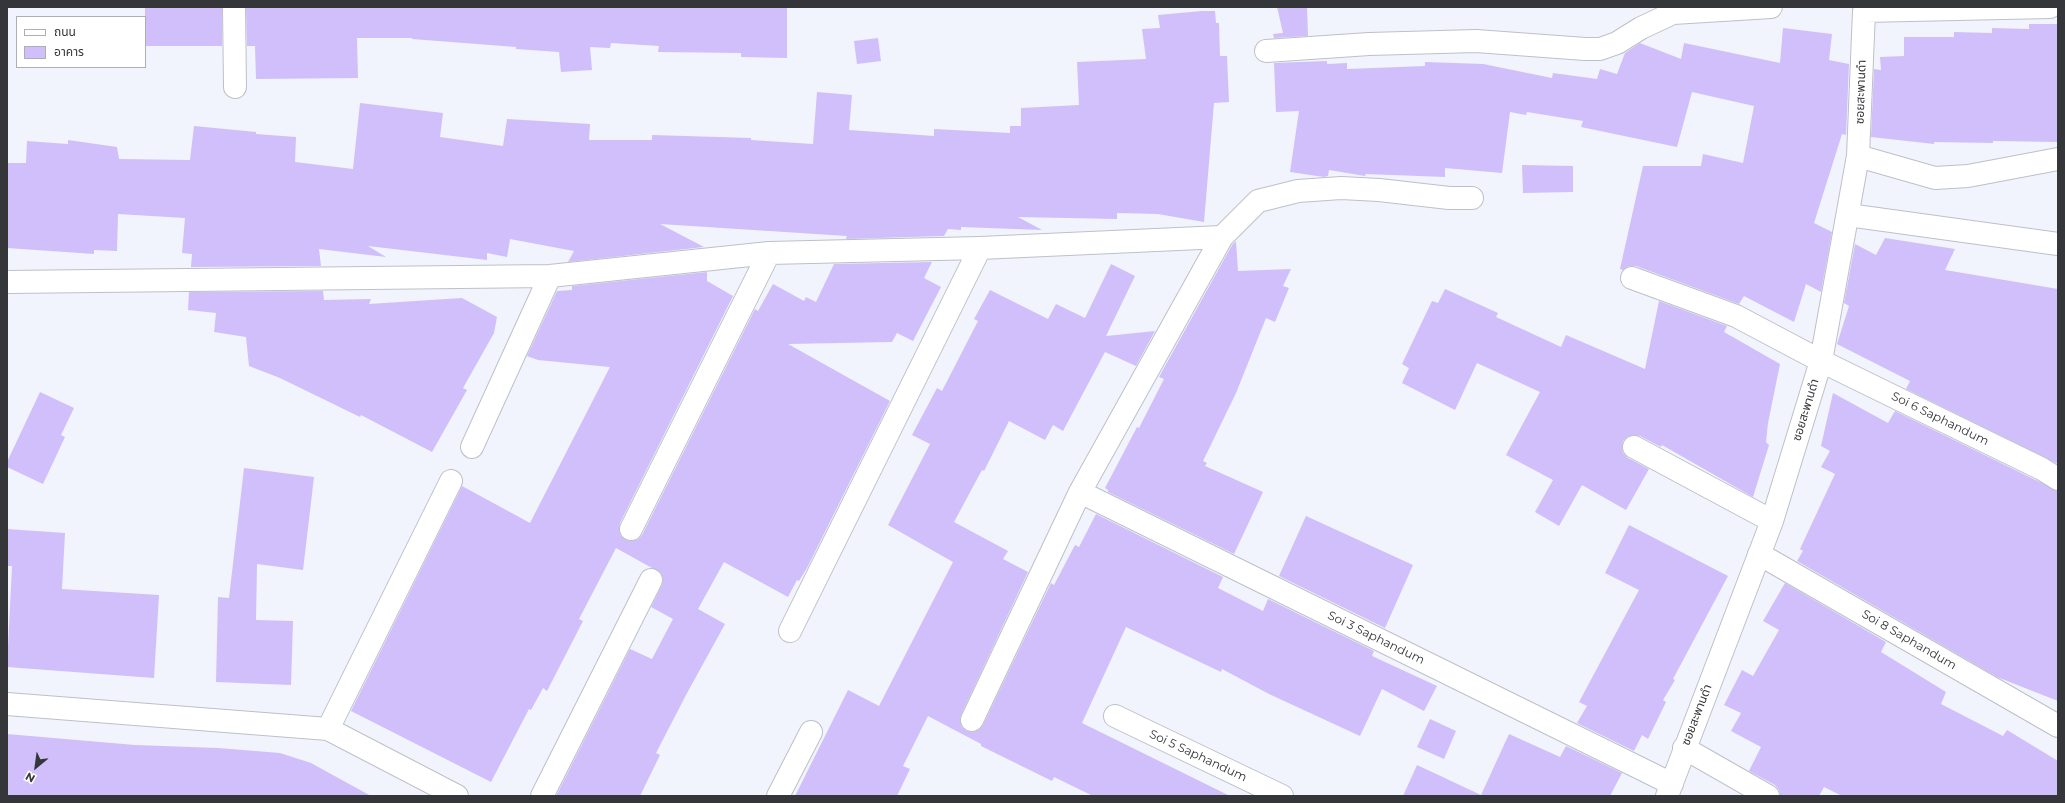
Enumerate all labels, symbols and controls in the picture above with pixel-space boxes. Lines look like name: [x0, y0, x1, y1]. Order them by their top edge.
legend: [16, 16, 146, 68]
text: ถนน: [54, 24, 76, 39]
text: อาคาร: [54, 44, 84, 59]
street label: ซอยสะพานดำ: [1853, 60, 1869, 124]
street label: ซอยสะพานดำ: [1790, 377, 1822, 443]
street label: Soi 6 Saphandum: [1889, 389, 1991, 449]
street label: Soi 8 Saphandum: [1859, 607, 1959, 673]
street label: Soi 3 Saphandum: [1325, 608, 1427, 668]
street label: ซอยสะพานดำ: [1679, 682, 1715, 748]
street label: Soi 5 Saphandum: [1147, 727, 1249, 785]
north arrow: [16, 747, 56, 787]
text: N: [23, 769, 37, 786]

